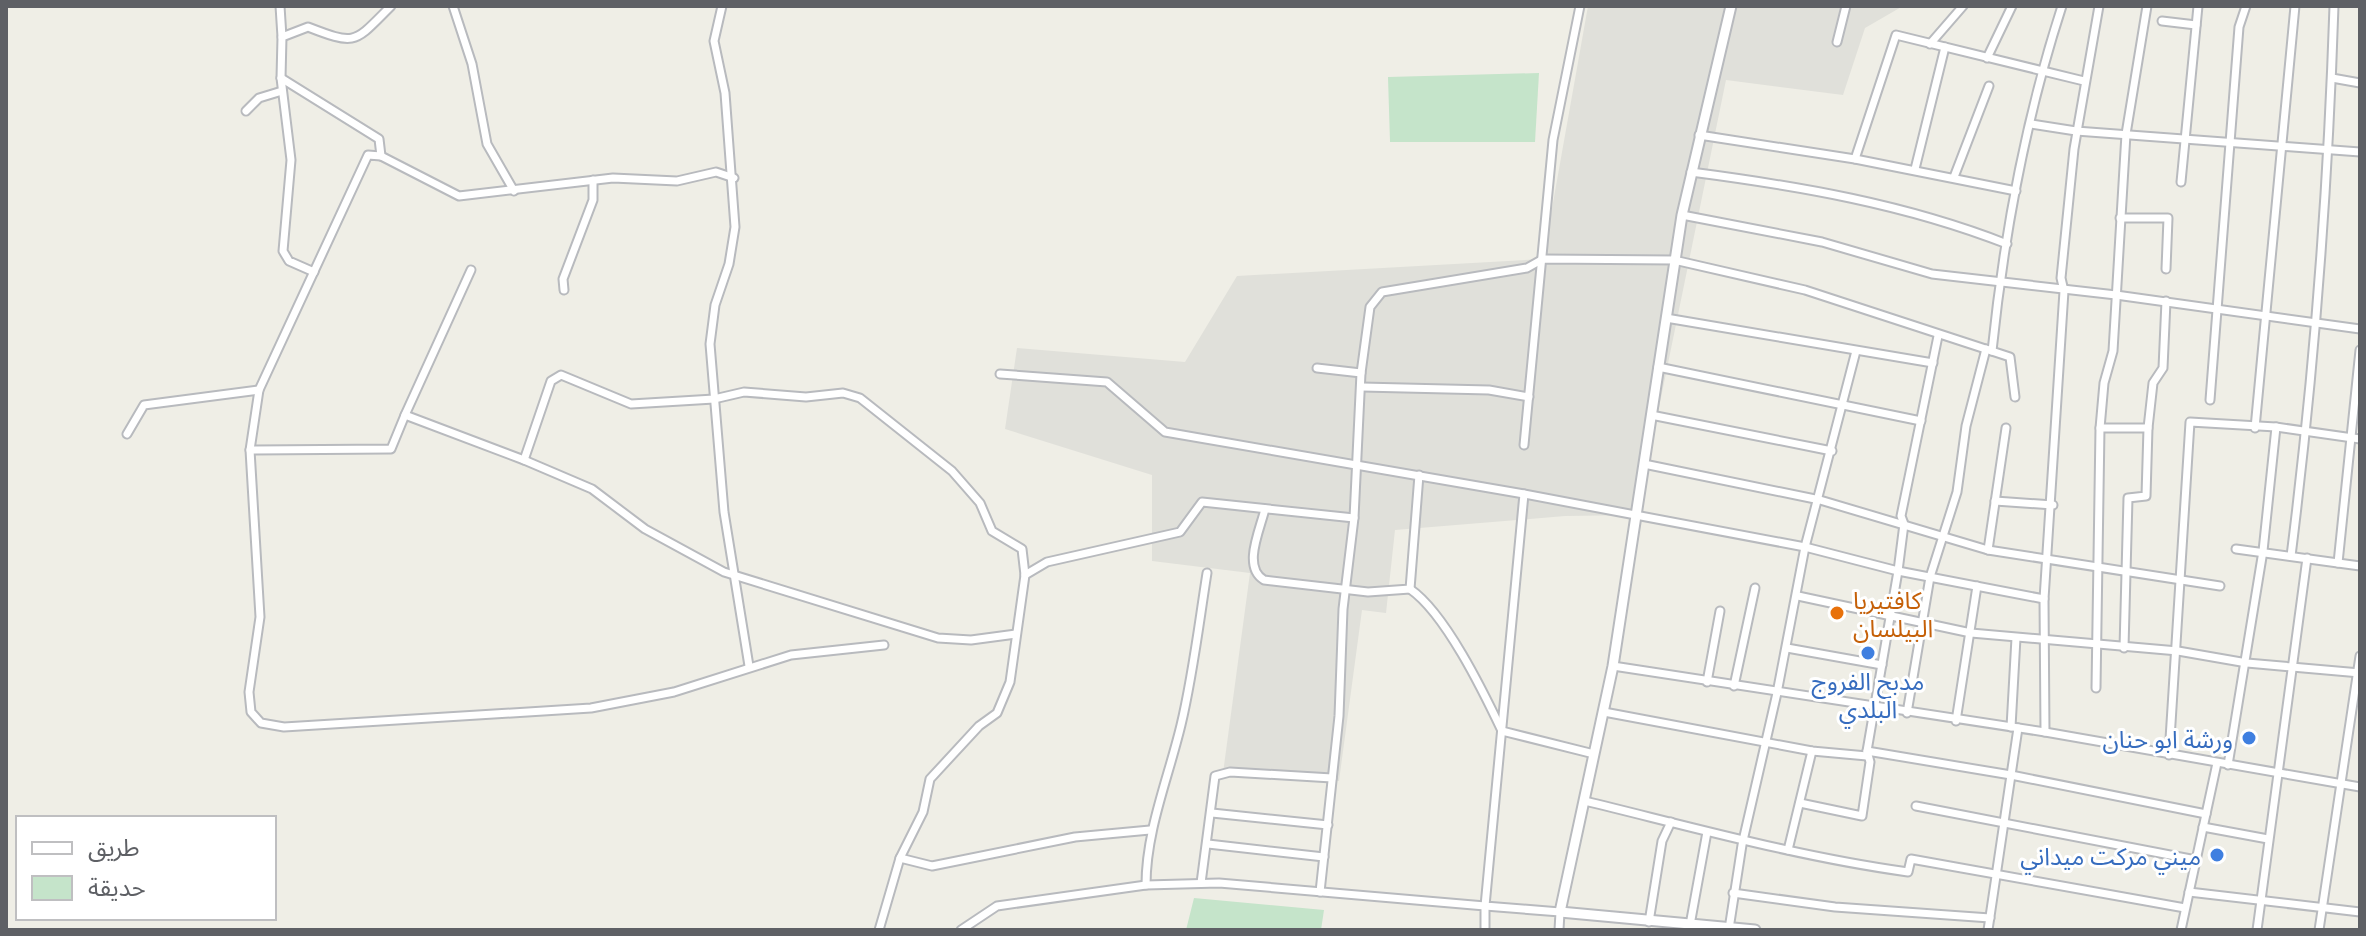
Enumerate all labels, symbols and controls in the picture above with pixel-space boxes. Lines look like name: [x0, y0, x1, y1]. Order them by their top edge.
place label: كافتيريا البيلسان: [1853, 585, 1933, 643]
marker: كافتيريا البيلسان: [1828, 604, 1846, 622]
marker: مدبح الفروج البلدي: [1859, 644, 1877, 662]
place label: مدبح الفروج البلدي: [1812, 666, 1924, 728]
place label: ورشة ابو حنان: [2102, 724, 2233, 754]
marker: ورشة ابو حنان: [2240, 729, 2258, 747]
legend: [16, 816, 276, 920]
text: طريق: [88, 832, 140, 863]
place label: ميني مركت ميداني: [2020, 841, 2201, 875]
marker: ميني مركت ميداني: [2208, 846, 2226, 864]
text: حديقة: [88, 872, 146, 901]

